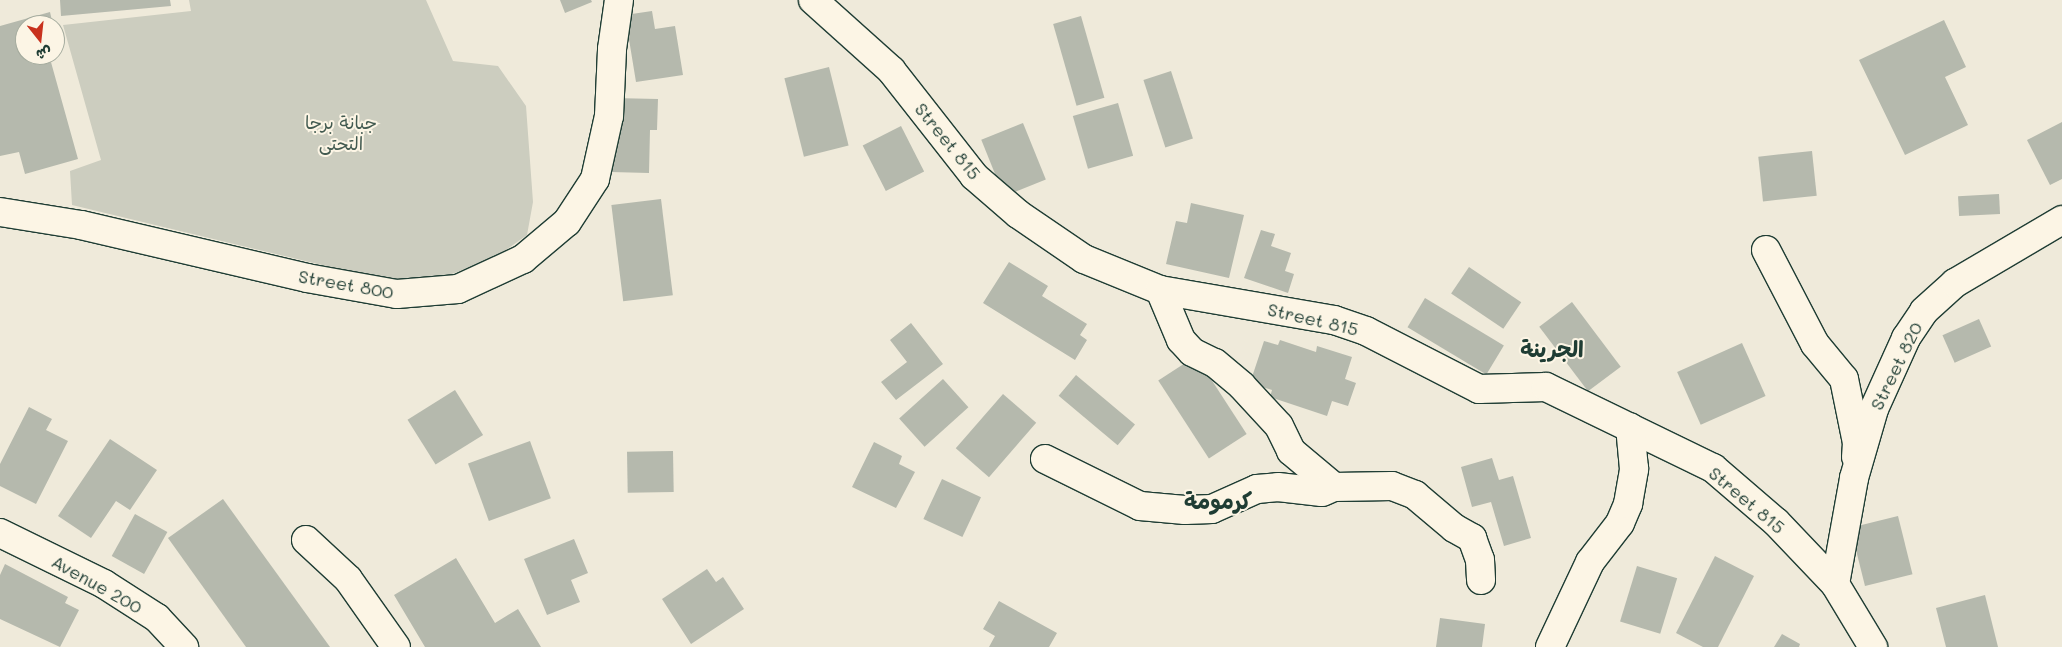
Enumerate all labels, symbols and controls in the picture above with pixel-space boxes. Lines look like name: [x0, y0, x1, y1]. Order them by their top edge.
north arrow: [15, 15, 65, 65]
text: ش: [34, 43, 54, 65]
street label: Street 815: [911, 98, 985, 184]
park label: جبانة برجا التحتى: [305, 112, 377, 154]
street label: Street 800: [297, 265, 395, 303]
street label: Street 815: [1266, 298, 1360, 340]
street label: Street 820: [1865, 319, 1927, 413]
district label: الجرينة: [1520, 336, 1584, 362]
street label: Street 815: [1705, 462, 1789, 538]
district label: كرمومة: [1184, 488, 1252, 514]
street label: Avenue 200: [48, 550, 146, 618]

